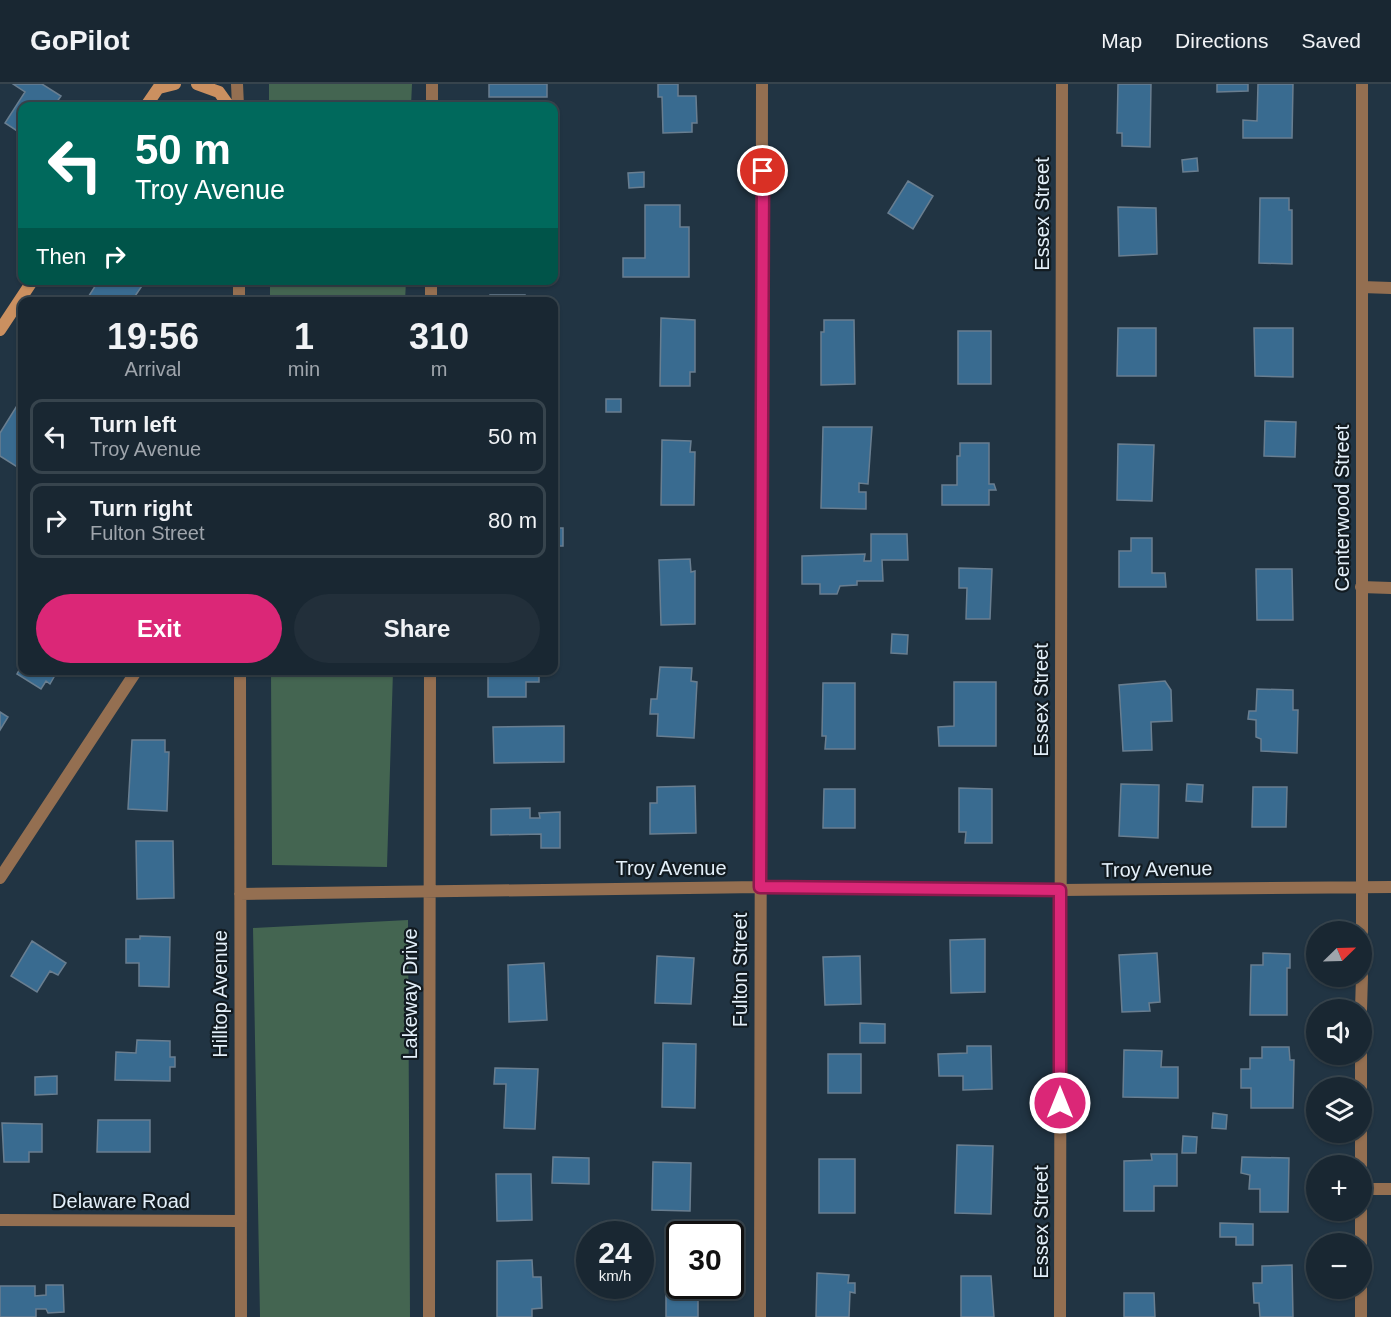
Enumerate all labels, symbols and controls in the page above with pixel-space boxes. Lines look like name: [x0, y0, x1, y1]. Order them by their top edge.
text: GoPilot: [30, 25, 130, 56]
text: Map: [1101, 29, 1142, 52]
text: Directions: [1175, 29, 1268, 52]
text: Saved: [1301, 29, 1361, 52]
icon: left: [36, 126, 114, 204]
text: 50 m: [135, 126, 231, 173]
pin: [737, 145, 788, 196]
icon: arrive: [746, 154, 779, 187]
street label: Essex Street: [1031, 157, 1053, 271]
text: Troy Avenue: [135, 175, 285, 205]
icon: right: [98, 240, 131, 273]
text: Then: [36, 244, 86, 269]
text: 19:56: [107, 316, 199, 357]
text: 1: [294, 316, 314, 357]
text: 310: [409, 316, 469, 357]
text: Arrival: [125, 358, 181, 380]
text: min: [288, 358, 320, 380]
text: m: [431, 358, 447, 380]
text: Turn left: [90, 412, 176, 437]
icon: left: [39, 420, 72, 453]
text: 50 m: [488, 424, 537, 449]
street label: Centerwood Street: [1331, 424, 1353, 591]
text: Troy Avenue: [90, 438, 201, 460]
text: Turn right: [90, 496, 192, 521]
icon: right: [39, 504, 72, 537]
text: 80 m: [488, 508, 537, 533]
text: Fulton Street: [90, 522, 205, 544]
button: Exit: [36, 594, 282, 663]
button: Share: [294, 594, 540, 663]
street label: Essex Street: [1030, 643, 1052, 757]
street label: Troy Avenue: [615, 857, 727, 879]
street label: Troy Avenue: [1101, 857, 1213, 881]
street label: Fulton Street: [729, 912, 751, 1027]
north arrow: [1306, 921, 1372, 987]
map controls: [1306, 921, 1372, 1299]
street label: Lakeway Drive: [399, 928, 421, 1060]
street label: Hilltop Avenue: [209, 930, 231, 1058]
button: sound: [1306, 999, 1372, 1065]
position arrow: [1028, 1071, 1092, 1135]
button: layers: [1306, 1077, 1372, 1143]
button: +: [1306, 1155, 1372, 1221]
street label: Essex Street: [1030, 1165, 1052, 1279]
street label: Delaware Road: [52, 1190, 190, 1212]
speed limit sign: 30: [666, 1221, 744, 1299]
button: −: [1306, 1233, 1372, 1299]
text: 24: [598, 1236, 632, 1269]
text: km/h: [599, 1267, 631, 1284]

